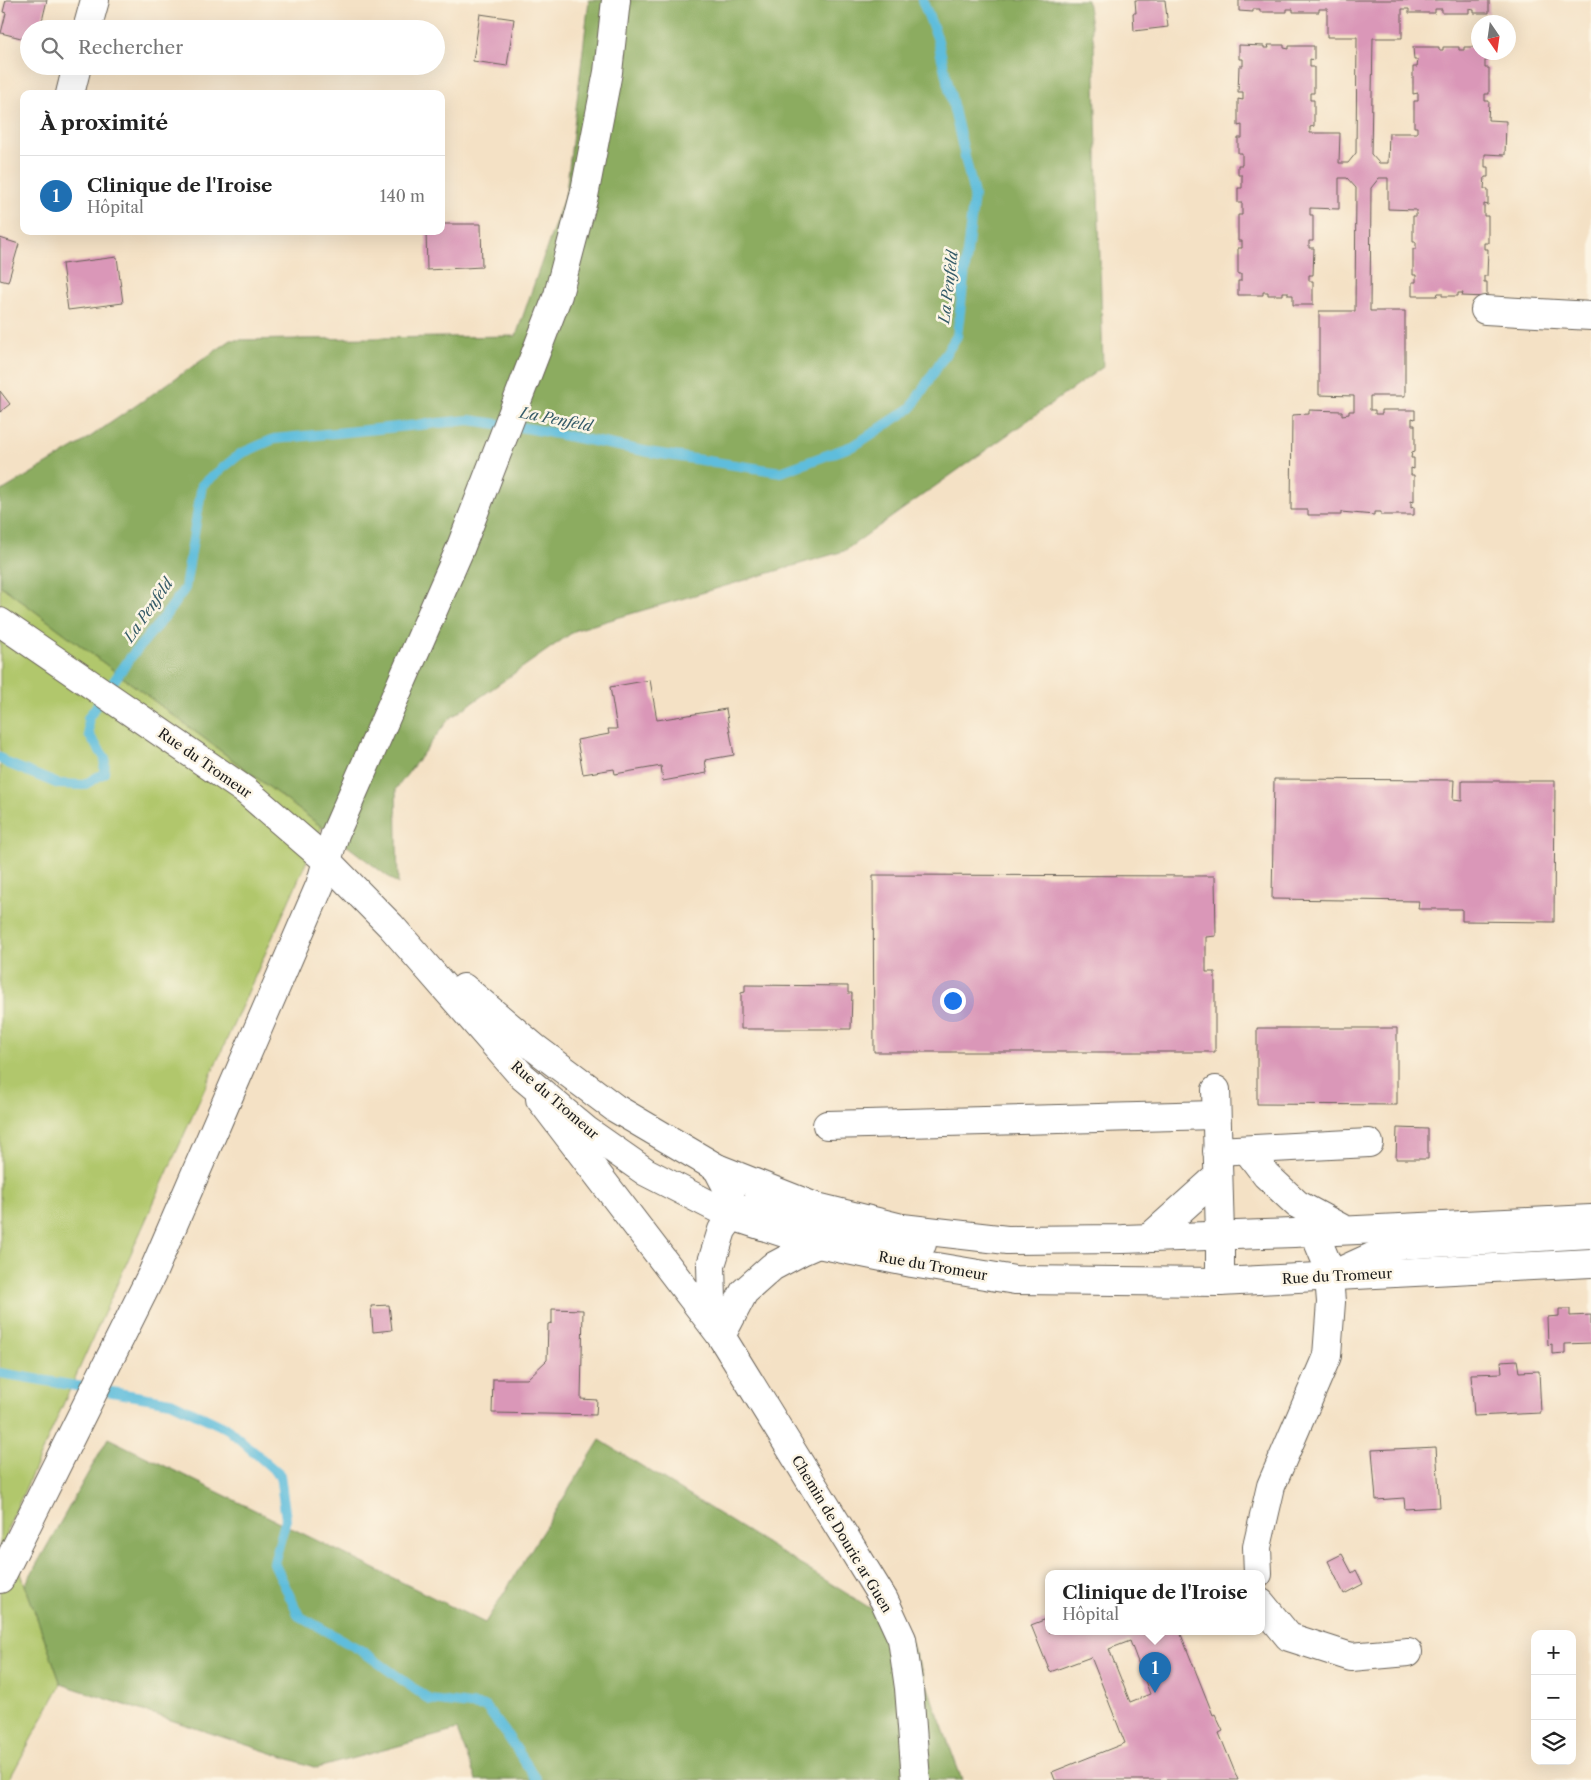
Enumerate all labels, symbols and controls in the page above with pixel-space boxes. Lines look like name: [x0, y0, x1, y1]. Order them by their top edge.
north arrow: [1471, 15, 1516, 60]
search box: [20, 20, 445, 75]
icon: search: [38, 34, 66, 62]
text: Rechercher: [78, 36, 183, 59]
text: À proximité: [40, 110, 168, 135]
text: Clinique de l'Iroise: [87, 174, 272, 197]
text: 1: [52, 186, 60, 206]
text: 140 m: [380, 186, 425, 206]
text: Hôpital: [87, 197, 144, 217]
water label: La Penfeld: [934, 247, 962, 325]
water label: La Penfeld: [517, 402, 596, 436]
water label: La Penfeld: [119, 573, 178, 646]
street label: Rue du Tromeur: [155, 724, 255, 802]
your location: [940, 988, 966, 1014]
street label: Rue du Tromeur: [507, 1057, 603, 1143]
street label: Rue du Tromeur: [877, 1248, 989, 1284]
street label: Rue du Tromeur: [1281, 1264, 1393, 1288]
street label: Chemin de Douric ar Guen: [788, 1452, 896, 1616]
popup: [1045, 1570, 1265, 1635]
text: Clinique de l'Iroise: [1062, 1581, 1248, 1604]
text: Hôpital: [1062, 1604, 1119, 1624]
map controls: [1531, 1630, 1576, 1765]
button: +: [1531, 1630, 1576, 1675]
pin: 1: [1139, 1652, 1171, 1693]
button: −: [1531, 1675, 1576, 1720]
button: layers: [1531, 1720, 1576, 1765]

